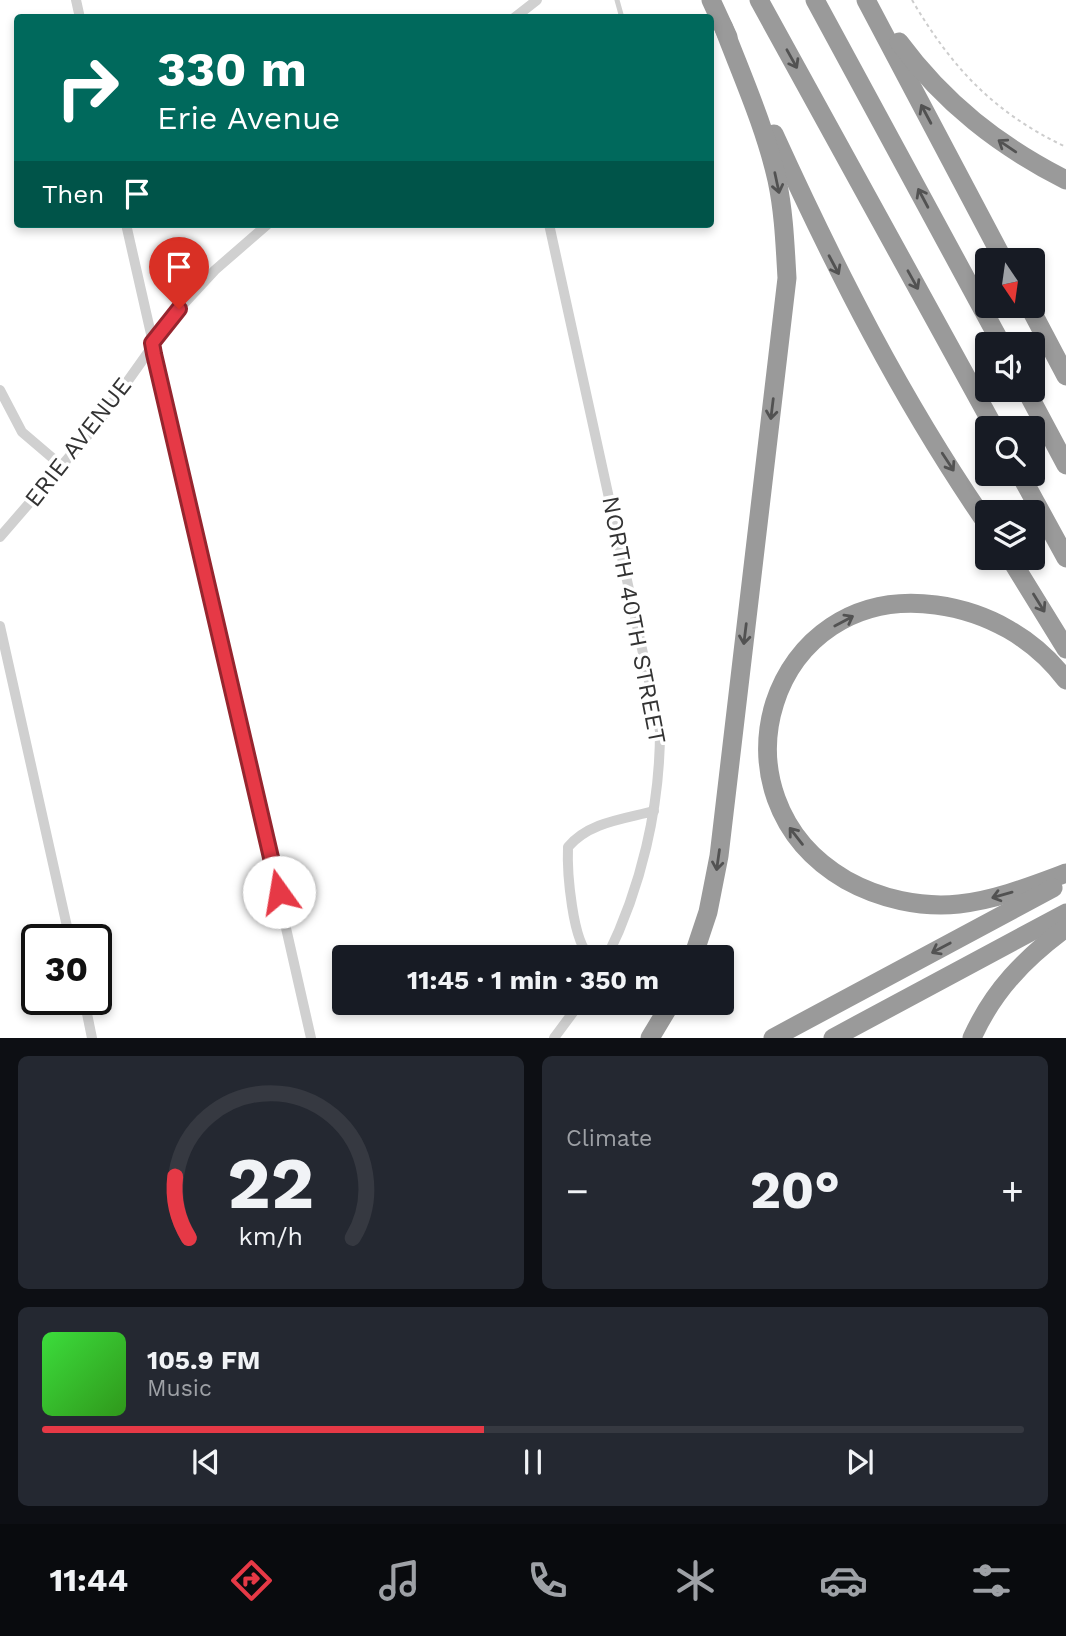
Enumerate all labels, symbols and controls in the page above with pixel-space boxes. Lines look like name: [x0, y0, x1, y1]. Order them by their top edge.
text: 330 m: [157, 40, 307, 98]
icon: right: [42, 42, 133, 133]
one-way arrow: [785, 49, 799, 69]
text: Erie Avenue: [157, 99, 340, 137]
one-way arrow: [919, 104, 932, 125]
one-way arrow: [997, 139, 1017, 153]
one-way arrow: [771, 171, 785, 194]
icon: arrive: [118, 175, 156, 213]
text: Then: [42, 179, 104, 209]
one-way arrow: [916, 188, 930, 209]
pin: [149, 237, 209, 309]
icon: arrive: [160, 248, 198, 286]
north arrow: [975, 248, 1045, 318]
map controls: [975, 248, 1045, 570]
one-way arrow: [828, 254, 842, 275]
one-way arrow: [907, 270, 921, 290]
button: sound: [975, 332, 1045, 402]
street label: ERIE AVENUE: [19, 372, 137, 512]
one-way arrow: [766, 397, 779, 419]
button: search: [975, 416, 1045, 486]
one-way arrow: [941, 452, 955, 471]
street label: NORTH 40TH STREET: [596, 494, 672, 746]
button: layers: [975, 500, 1045, 570]
one-way arrow: [1033, 593, 1047, 613]
one-way arrow: [833, 613, 853, 627]
one-way arrow: [738, 623, 751, 645]
one-way arrow: [789, 828, 804, 846]
one-way arrow: [711, 848, 724, 871]
position arrow: [242, 855, 316, 929]
one-way arrow: [991, 889, 1013, 902]
speed limit sign: 30: [21, 924, 112, 1015]
one-way arrow: [931, 942, 952, 955]
text: 11:45 · 1 min · 350 m: [407, 965, 659, 995]
text: Climate: [566, 1125, 652, 1152]
text: 22: [228, 1141, 314, 1227]
text: 20°: [750, 1160, 840, 1221]
text: −: [566, 1169, 589, 1213]
text: +: [1001, 1169, 1024, 1213]
text: km/h: [239, 1222, 303, 1251]
text: 105.9 FM: [147, 1345, 261, 1375]
text: Music: [147, 1375, 212, 1402]
icon: previous: [187, 1443, 225, 1481]
icon: pause: [514, 1443, 552, 1481]
icon: next: [841, 1443, 879, 1481]
icon: directions: [227, 1556, 276, 1605]
icon: music: [375, 1556, 424, 1605]
icon: phone: [523, 1556, 572, 1605]
icon: climate: [671, 1556, 720, 1605]
icon: car: [819, 1556, 868, 1605]
icon: filters: [967, 1556, 1016, 1605]
text: 11:44: [50, 1561, 128, 1599]

